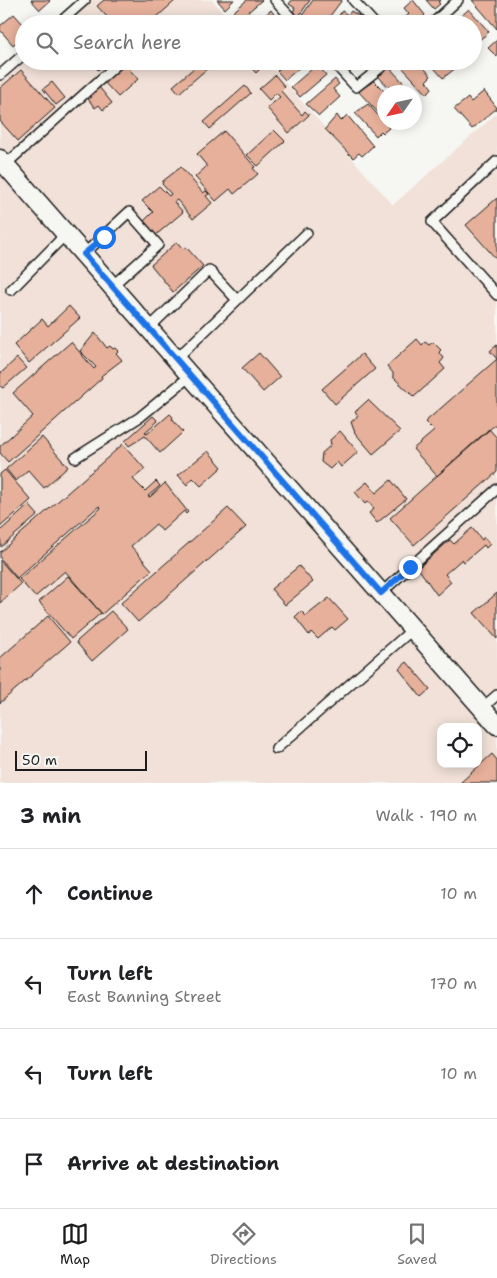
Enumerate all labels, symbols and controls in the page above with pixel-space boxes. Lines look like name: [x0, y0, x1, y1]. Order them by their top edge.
search box: [15, 15, 482, 70]
icon: search: [33, 29, 61, 57]
text: Search here: [73, 30, 182, 55]
north arrow: [377, 85, 422, 130]
route start: [93, 226, 116, 249]
route end: [399, 556, 422, 579]
map controls: [437, 723, 482, 768]
button: locate: [437, 723, 482, 768]
scale bar: [15, 748, 148, 771]
text: 50 m: [22, 751, 57, 769]
text: 3 min: [20, 802, 81, 830]
text: Walk · 190 m: [375, 805, 477, 826]
icon: ahead: [20, 880, 48, 908]
text: Continue: [67, 881, 153, 906]
text: 10 m: [440, 883, 477, 904]
text: Turn left: [67, 961, 153, 986]
icon: left: [20, 970, 48, 998]
text: 170 m: [430, 973, 477, 994]
text: East Banning Street: [67, 986, 222, 1007]
icon: left: [20, 1060, 48, 1088]
text: Turn left: [67, 1061, 153, 1086]
text: 10 m: [440, 1063, 477, 1084]
icon: arrive: [20, 1150, 48, 1178]
text: Arrive at destination: [67, 1151, 279, 1176]
tab: Map: [60, 1220, 90, 1268]
tab: Directions: [210, 1220, 277, 1268]
tab: Saved: [397, 1220, 437, 1268]

